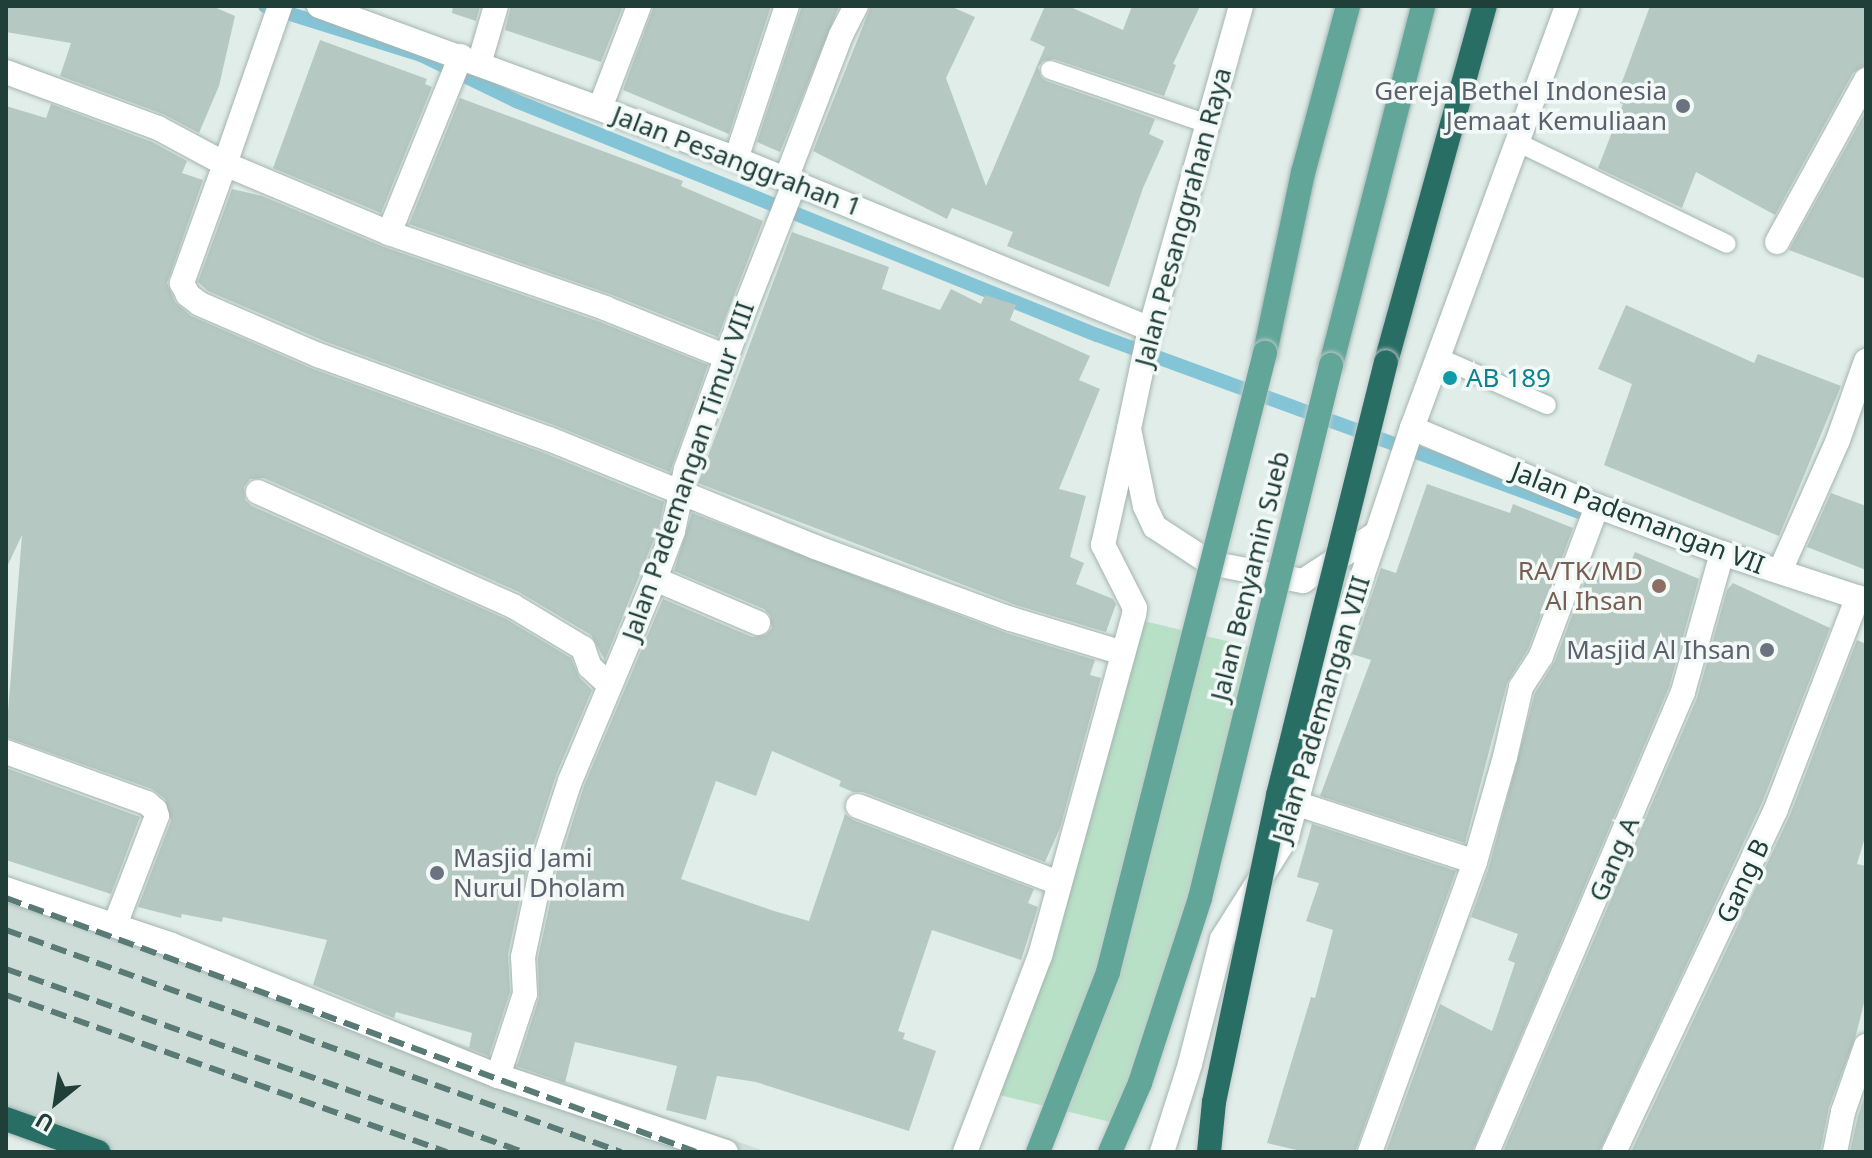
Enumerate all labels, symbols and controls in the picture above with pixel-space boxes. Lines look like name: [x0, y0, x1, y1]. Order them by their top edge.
street label: Jalan Pesanggrahan Raya: [1128, 64, 1238, 370]
place label: Gereja Bethel Indonesia Jemaat Kemuliaan: [1374, 75, 1667, 136]
marker: Gereja Bethel Indonesia Jemaat Kemuliaan: [1674, 97, 1692, 115]
street label: Jalan Pesanggrahan 1: [608, 99, 866, 223]
street label: Jalan Pademangan Timur VIII: [615, 298, 761, 644]
place label: AB 189: [1466, 362, 1551, 394]
marker: AB 189: [1441, 369, 1459, 387]
street label: Jalan Benyamin Sueb: [1204, 448, 1296, 704]
street label: Jalan Pademangan VII: [1507, 455, 1769, 581]
place label: RA/TK/MD Al Ihsan: [1518, 555, 1643, 616]
street label: Jalan Pademangan VIII: [1266, 572, 1376, 846]
marker: RA/TK/MD Al Ihsan: [1650, 577, 1668, 595]
place label: Masjid Al Ihsan: [1566, 634, 1751, 666]
marker: Masjid Al Ihsan: [1758, 641, 1776, 659]
street label: Gang A: [1582, 812, 1646, 906]
street label: Gang B: [1710, 834, 1776, 928]
place label: Masjid Jami Nurul Dholam: [453, 842, 625, 904]
marker: Masjid Jami Nurul Dholam: [428, 864, 446, 882]
north arrow: [16, 1062, 96, 1142]
text: U: [29, 1106, 59, 1140]

